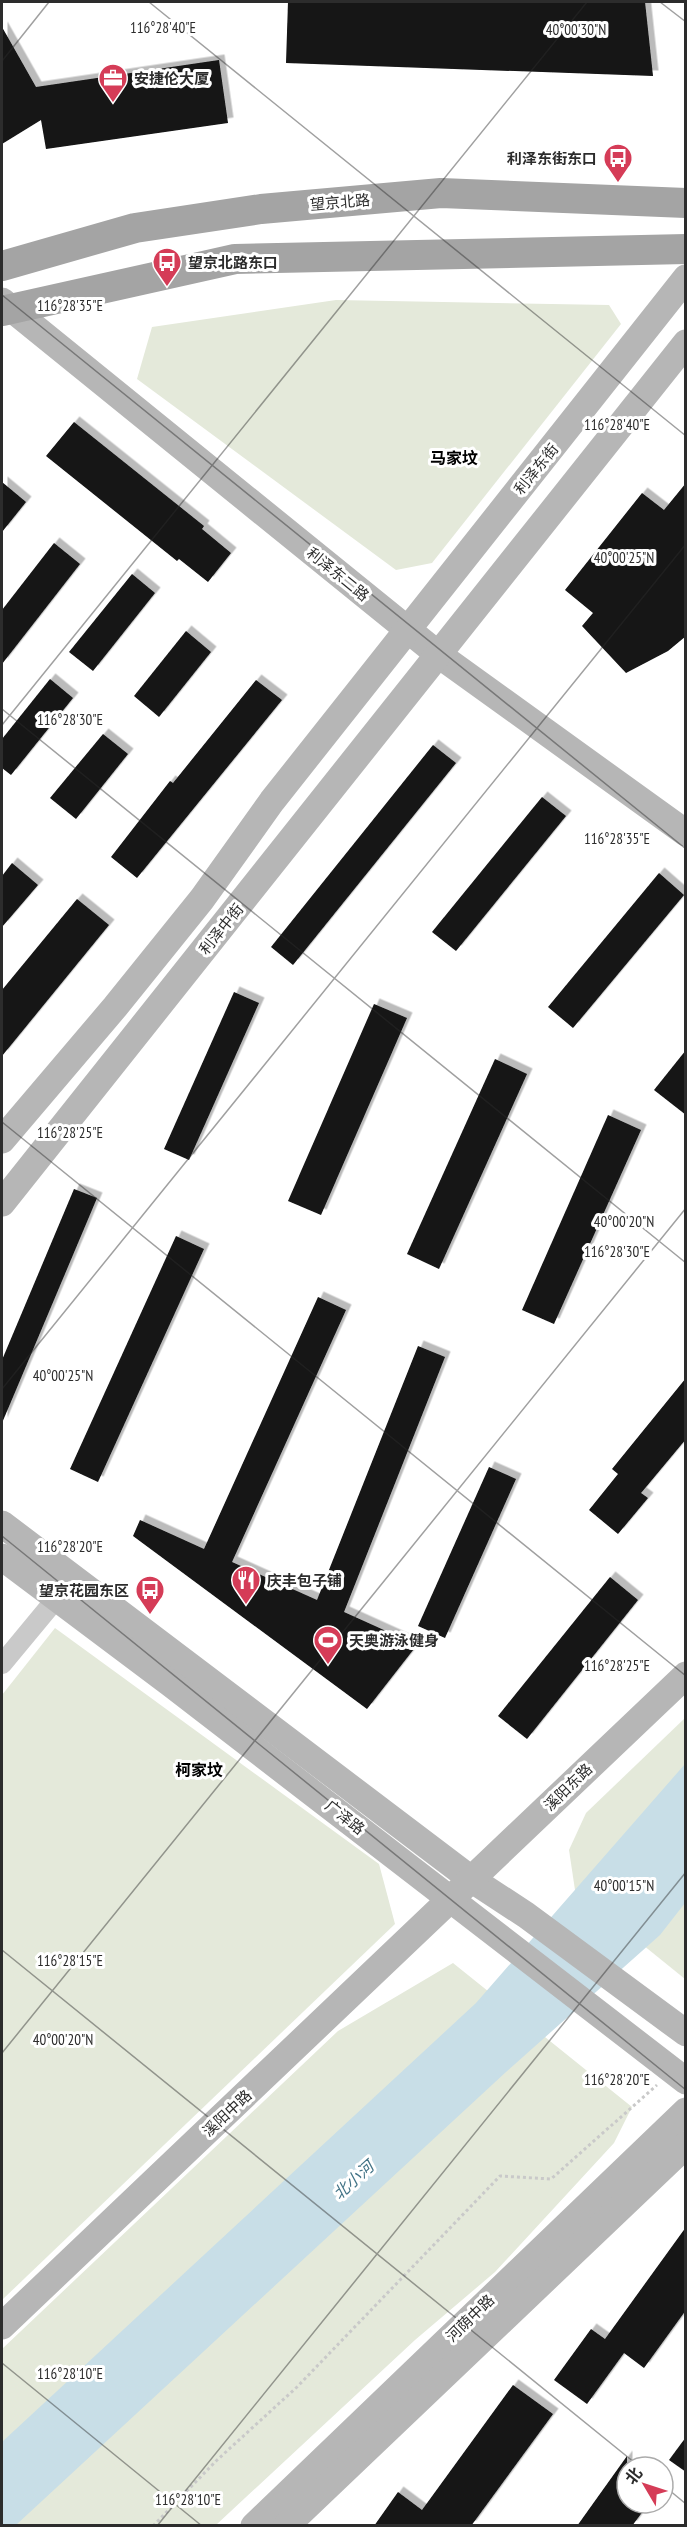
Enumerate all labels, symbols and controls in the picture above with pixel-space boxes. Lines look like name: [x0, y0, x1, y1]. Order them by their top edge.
text: 116°28'40"E: [130, 18, 196, 37]
text: 40°00'30"N: [546, 20, 606, 39]
office icon: 安捷伦大厦: [97, 62, 129, 104]
place label: 安捷伦大厦: [134, 69, 209, 88]
bus stop icon: 利泽东街东口: [602, 142, 634, 184]
place label: 利泽东街东口: [507, 149, 597, 168]
street label: 望京北路: [309, 190, 371, 214]
bus stop icon: 望京北路东口: [151, 246, 183, 288]
place label: 望京北路东口: [188, 253, 278, 272]
text: 116°28'35"E: [37, 296, 103, 315]
text: 116°28'40"E: [584, 415, 650, 434]
street label: 利泽东街: [510, 440, 562, 498]
district label: 马家坟: [430, 448, 478, 468]
street label: 利泽东二路: [303, 543, 373, 605]
text: 40°00'25"N: [594, 548, 654, 567]
text: 116°28'30"E: [37, 710, 103, 729]
text: 116°28'35"E: [584, 829, 650, 848]
street label: 利泽中街: [195, 900, 247, 958]
text: 116°28'25"E: [37, 1123, 103, 1142]
text: 40°00'20"N: [594, 1212, 654, 1231]
text: 116°28'30"E: [584, 1242, 650, 1261]
text: 40°00'25"N: [33, 1366, 93, 1385]
text: 116°28'20"E: [37, 1537, 103, 1556]
restaurant icon: 庆丰包子铺: [230, 1564, 262, 1606]
place label: 庆丰包子铺: [267, 1571, 342, 1590]
bus stop icon: 望京花园东区: [134, 1574, 166, 1616]
place label: 望京花园东区: [39, 1581, 129, 1600]
sports icon: 天奥游泳健身: [312, 1624, 344, 1666]
place label: 天奥游泳健身: [349, 1631, 439, 1650]
text: 116°28'25"E: [584, 1656, 650, 1675]
street label: 溪阳东路: [540, 1759, 596, 1815]
district label: 柯家坟: [175, 1760, 223, 1780]
street label: 广泽路: [321, 1796, 369, 1838]
text: 40°00'15"N: [594, 1876, 654, 1895]
text: 116°28'15"E: [37, 1951, 103, 1970]
text: 40°00'20"N: [33, 2030, 93, 2049]
text: 116°28'20"E: [584, 2070, 650, 2089]
street label: 溪阳中路: [199, 2086, 255, 2140]
water label: 北小河: [328, 2155, 380, 2203]
street label: 河荫中路: [442, 2290, 498, 2346]
text: 116°28'10"E: [37, 2364, 103, 2383]
north arrow: [615, 2455, 675, 2515]
text: 北: [621, 2463, 646, 2488]
text: 116°28'10"E: [155, 2490, 221, 2509]

